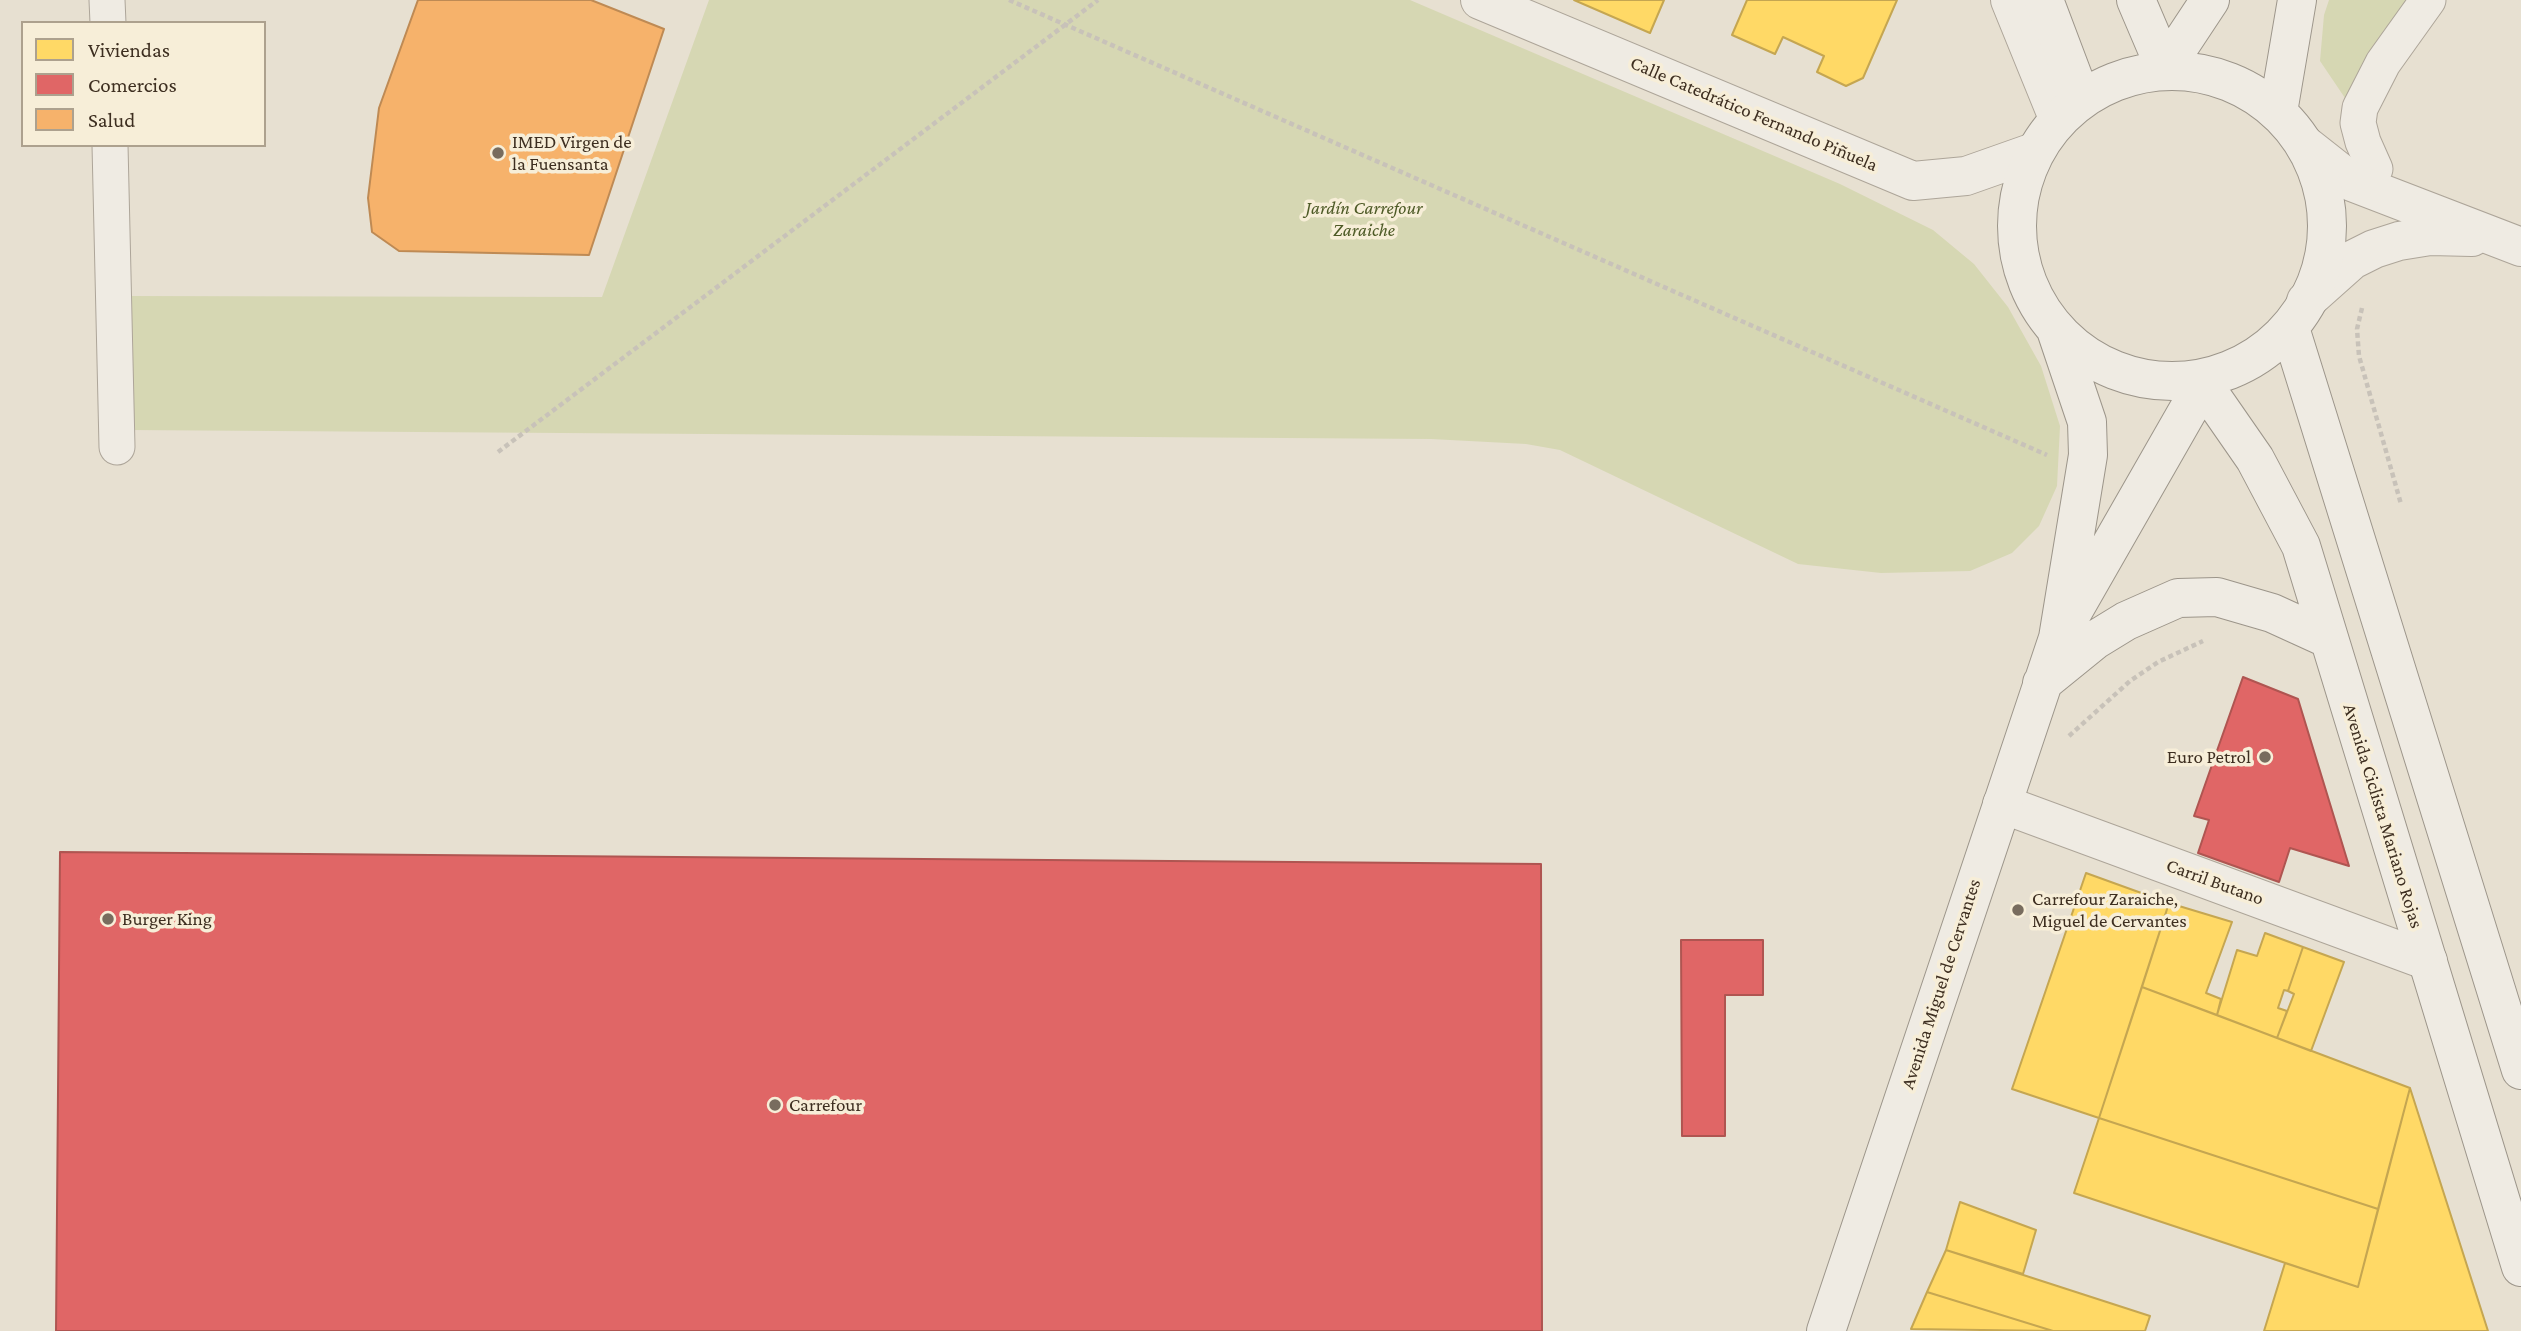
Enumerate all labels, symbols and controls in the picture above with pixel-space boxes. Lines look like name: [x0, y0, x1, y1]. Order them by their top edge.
legend: [21, 21, 266, 147]
text: Viviendas: [88, 38, 170, 62]
street label: Calle Catedrático Fernando Piñuela: [1627, 51, 1881, 177]
text: Comercios: [88, 73, 177, 97]
text: Salud: [88, 108, 135, 132]
place label: IMED Virgen de la Fuensanta: [512, 131, 632, 175]
marker: IMED Virgen de la Fuensanta: [490, 145, 506, 161]
park label: Jardín Carrefour Zaraiche: [1305, 197, 1423, 241]
street label: Avenida Ciclista Mariano Rojas: [2338, 701, 2428, 931]
place label: Euro Petrol: [2167, 746, 2251, 768]
marker: Euro Petrol: [2257, 749, 2273, 765]
street label: Carril Butano: [2163, 854, 2267, 910]
street label: Avenida Miguel de Cervantes: [1896, 876, 1986, 1092]
place label: Carrefour Zaraiche, Miguel de Cervantes: [2032, 888, 2187, 932]
marker: Carrefour Zaraiche, Miguel de Cervantes: [2010, 902, 2026, 918]
place label: Burger King: [122, 908, 212, 930]
marker: Burger King: [100, 911, 116, 927]
place label: Carrefour: [789, 1094, 862, 1116]
marker: Carrefour: [767, 1097, 783, 1113]

